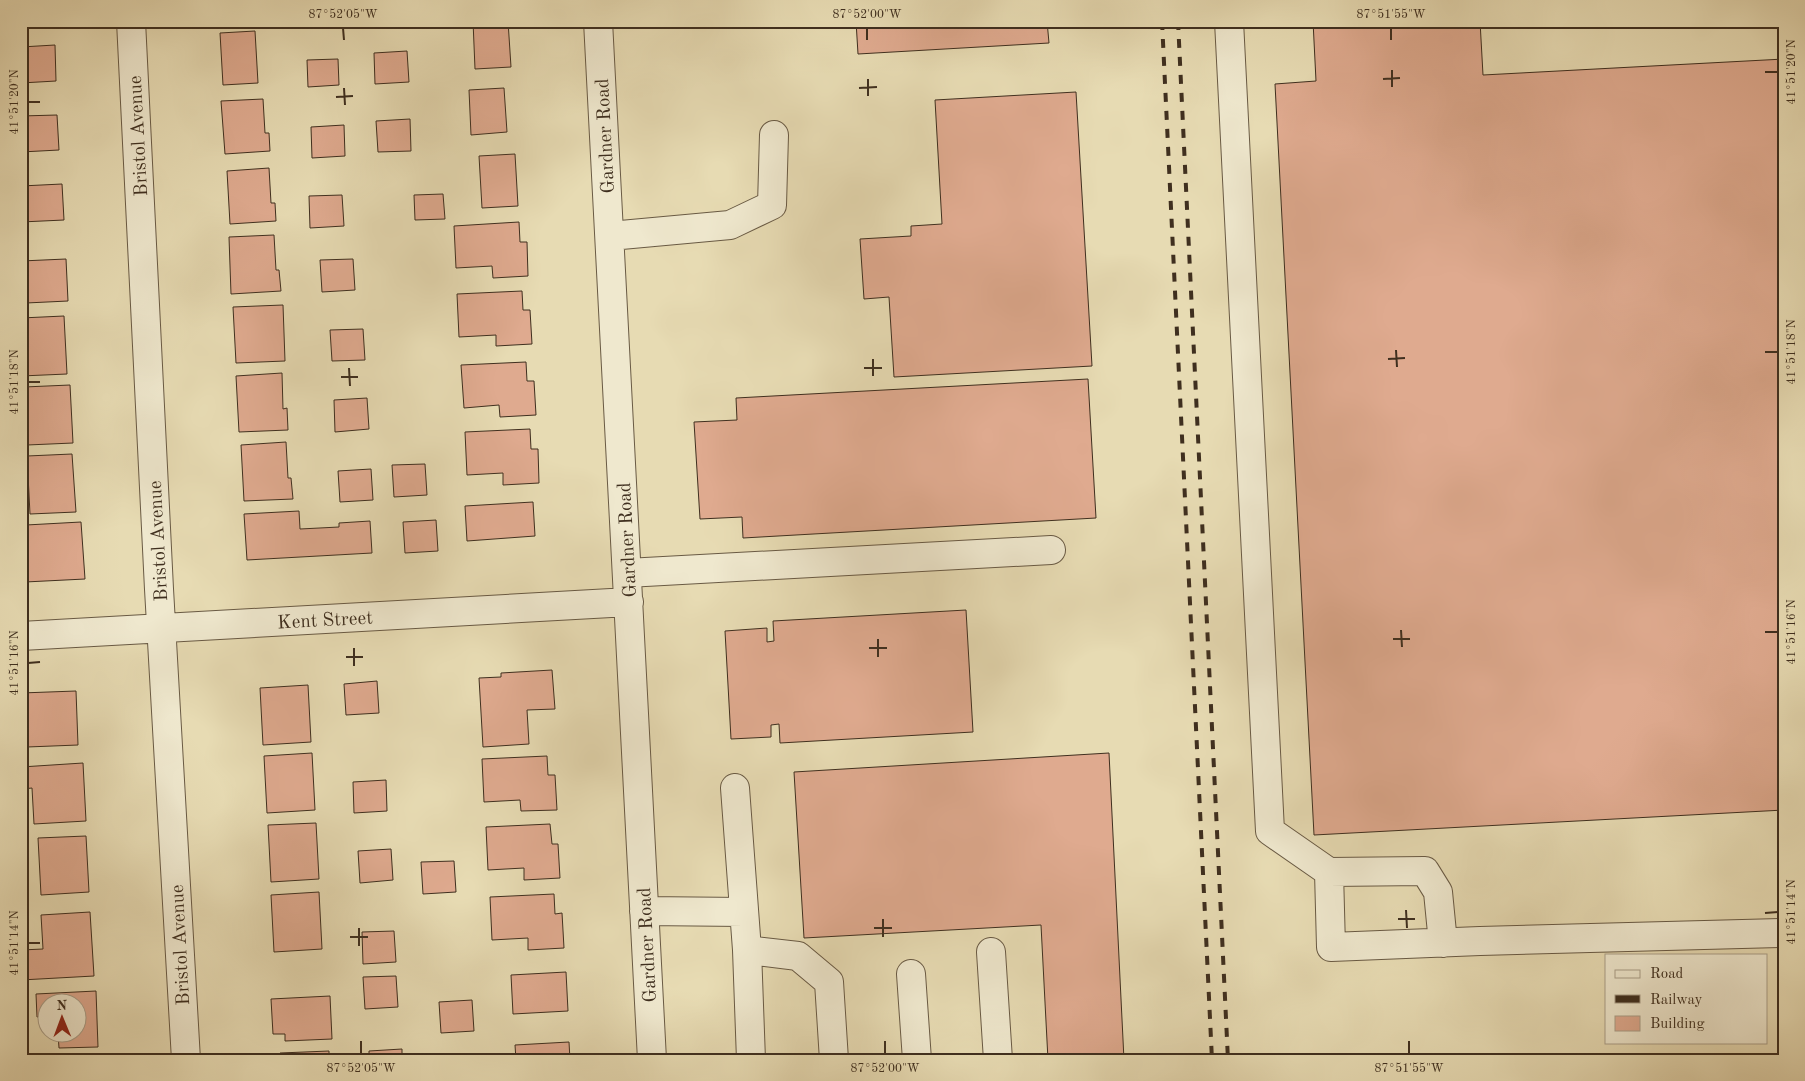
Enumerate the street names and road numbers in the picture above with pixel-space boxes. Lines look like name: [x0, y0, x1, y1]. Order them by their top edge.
street label: Bristol Avenue: [127, 75, 152, 197]
street label: Gardner Road: [594, 78, 619, 194]
street label: Bristol Avenue: [147, 480, 172, 602]
street label: Gardner Road: [616, 482, 641, 598]
street label: Kent Street: [277, 610, 373, 633]
street label: Bristol Avenue: [169, 884, 194, 1006]
street label: Gardner Road: [636, 887, 661, 1003]

